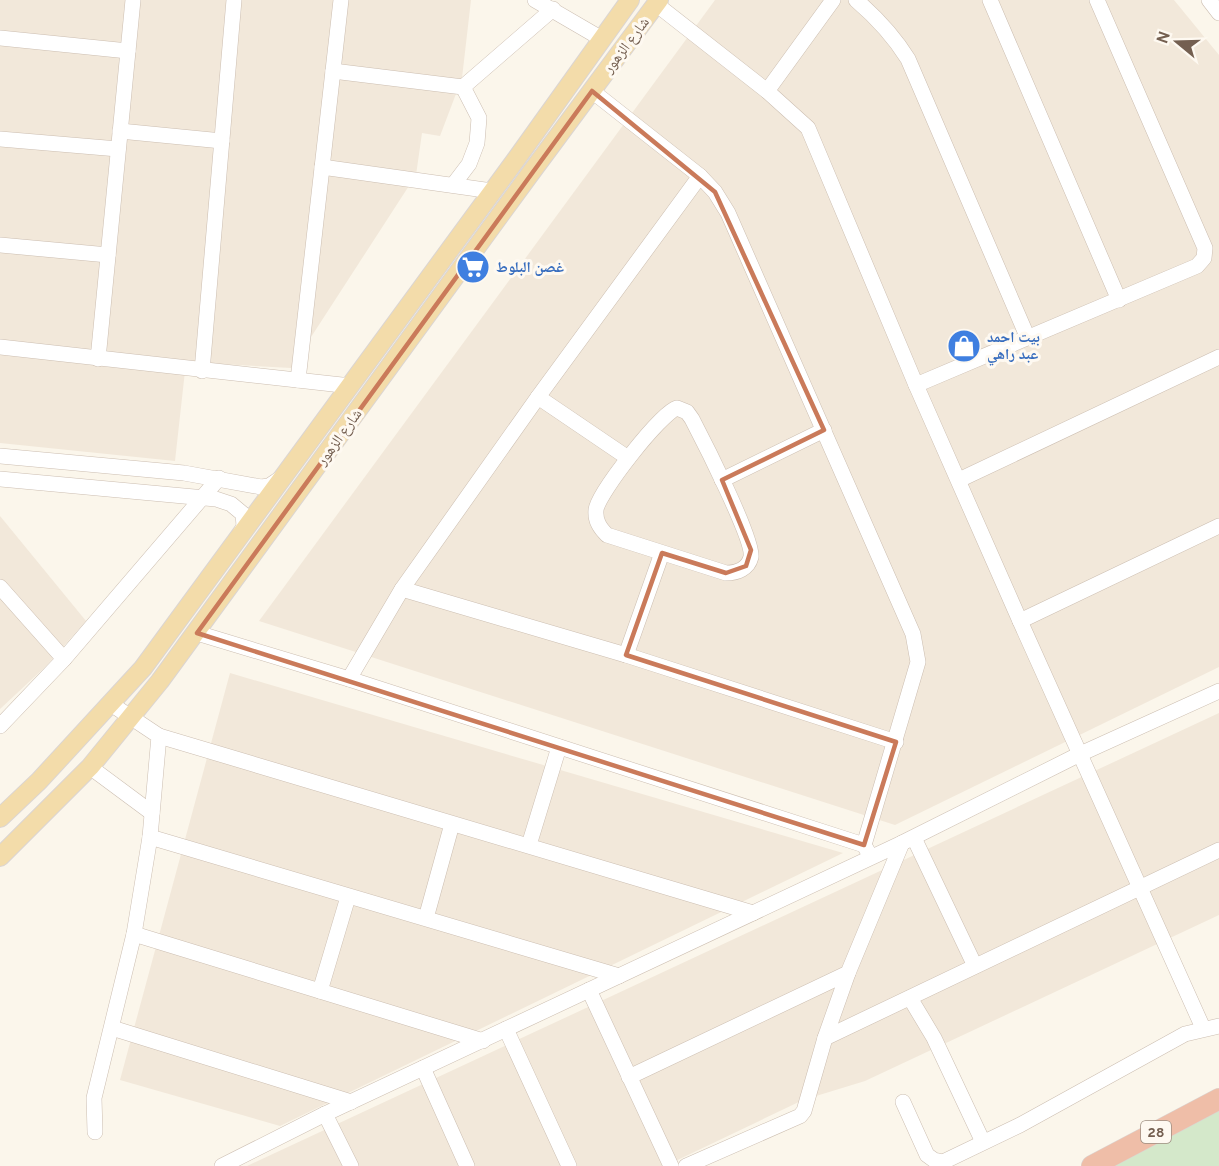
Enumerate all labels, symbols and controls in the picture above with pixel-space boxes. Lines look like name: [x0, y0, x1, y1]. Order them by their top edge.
north arrow: [1147, 12, 1207, 72]
street label: شارع الزهور: [599, 14, 655, 78]
text: N: [1153, 29, 1176, 46]
supermarket icon: غصن البلوط: [455, 249, 491, 285]
place label: غصن البلوط: [496, 259, 564, 278]
shop icon: بيت احمد عبد راهي: [946, 328, 982, 364]
place label: بيت احمد عبد راهي: [987, 329, 1040, 366]
street label: شارع الزهور: [313, 406, 367, 471]
road number: 28: [1141, 1121, 1171, 1143]

